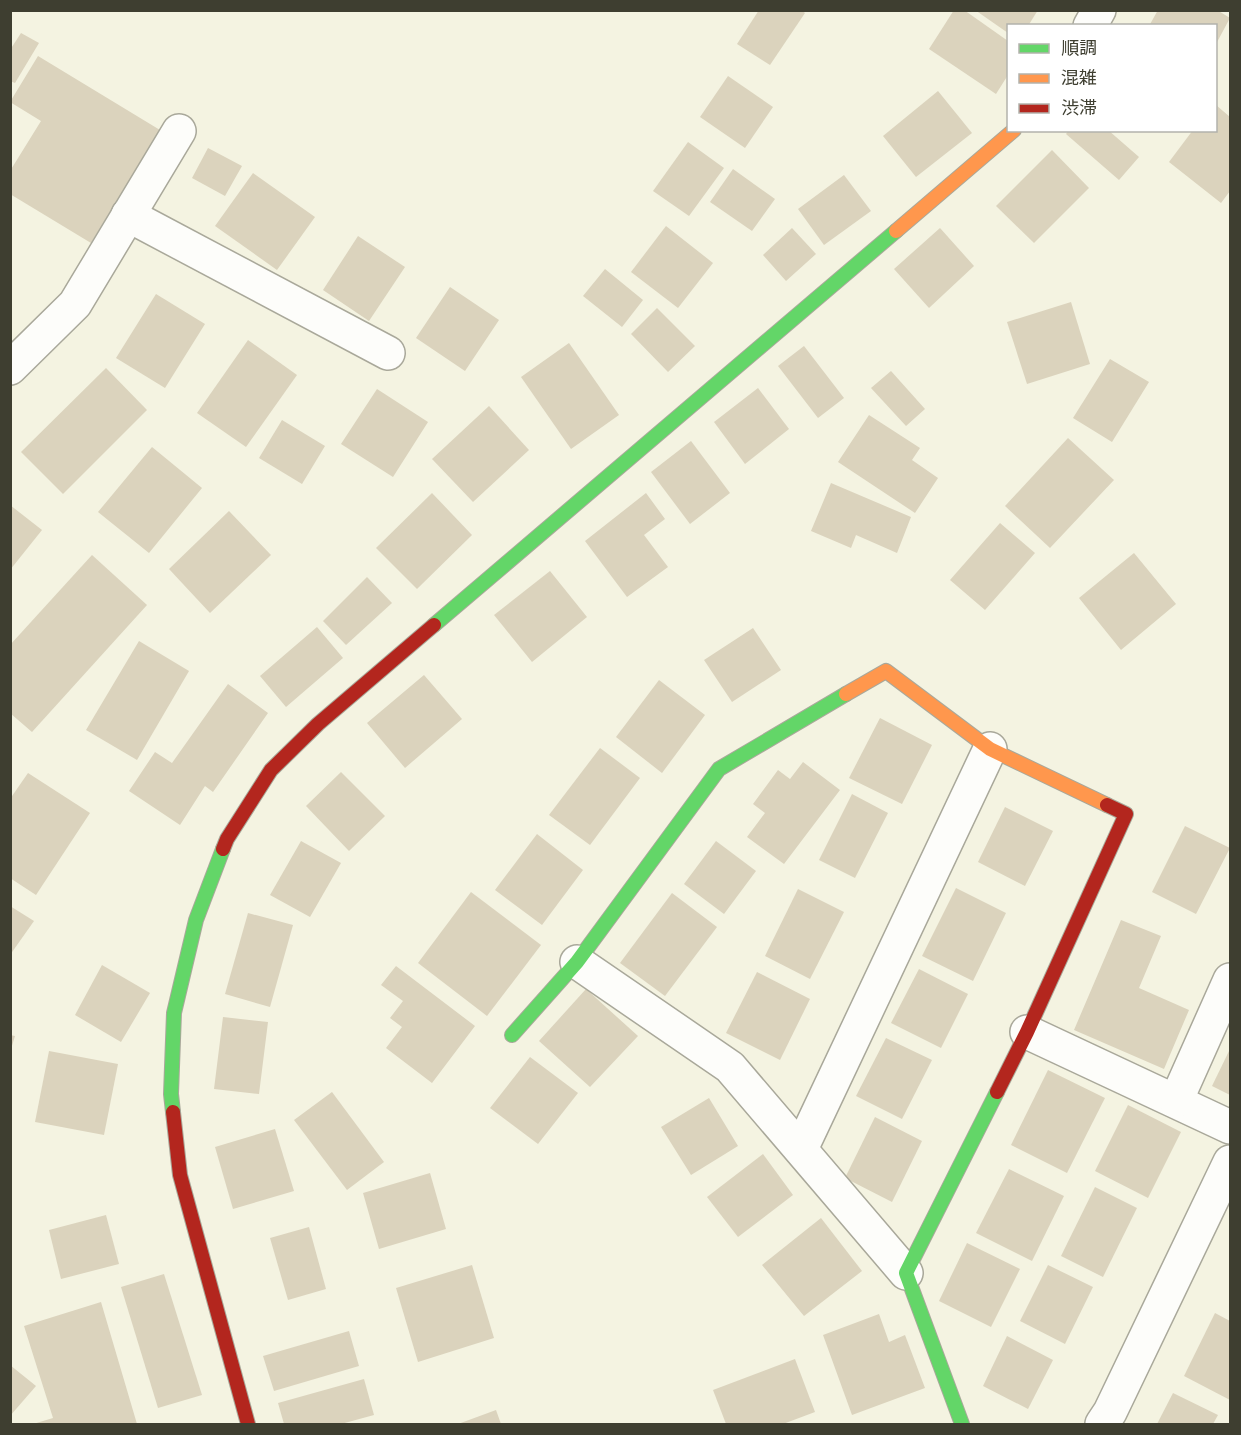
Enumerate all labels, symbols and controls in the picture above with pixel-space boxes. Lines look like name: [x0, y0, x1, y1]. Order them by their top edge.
legend: [1007, 24, 1217, 132]
text: 順調: [1061, 37, 1097, 59]
text: 混雑: [1061, 67, 1097, 89]
text: 渋滞: [1061, 97, 1097, 119]

